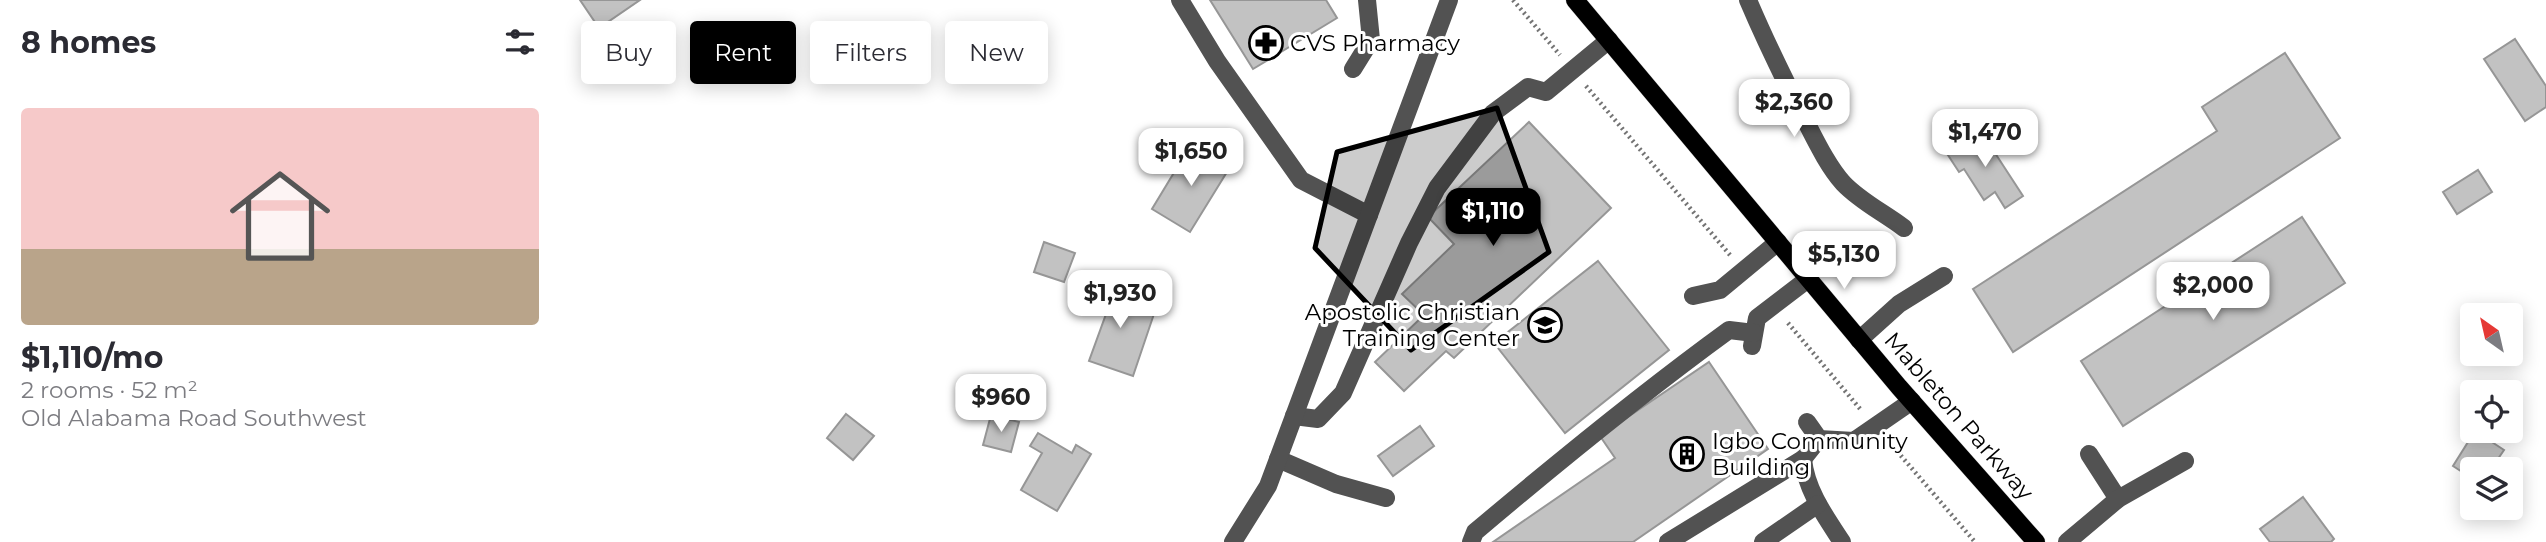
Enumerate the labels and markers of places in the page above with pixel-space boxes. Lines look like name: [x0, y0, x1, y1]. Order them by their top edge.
pharmacy icon: CVS Pharmacy: [1247, 24, 1285, 62]
place label: CVS Pharmacy: [1290, 29, 1461, 57]
pin: $2,360: [1737, 80, 1851, 139]
pin: $1,470: [1928, 110, 2042, 169]
pin: $1,650: [1134, 128, 1248, 188]
pin: $1,110: [1436, 188, 1550, 248]
pin: $5,130: [1787, 232, 1901, 291]
pin: $2,000: [2156, 262, 2270, 322]
pin: $1,930: [1063, 270, 1177, 330]
place label: Apostolic Christian Training Center: [1305, 298, 1520, 352]
school or university icon: Apostolic Christian Training Center: [1526, 306, 1564, 344]
pin: $960: [960, 374, 1042, 434]
place label: Igbo Community Building: [1712, 427, 1908, 481]
building icon: Igbo Community Building: [1668, 435, 1706, 473]

